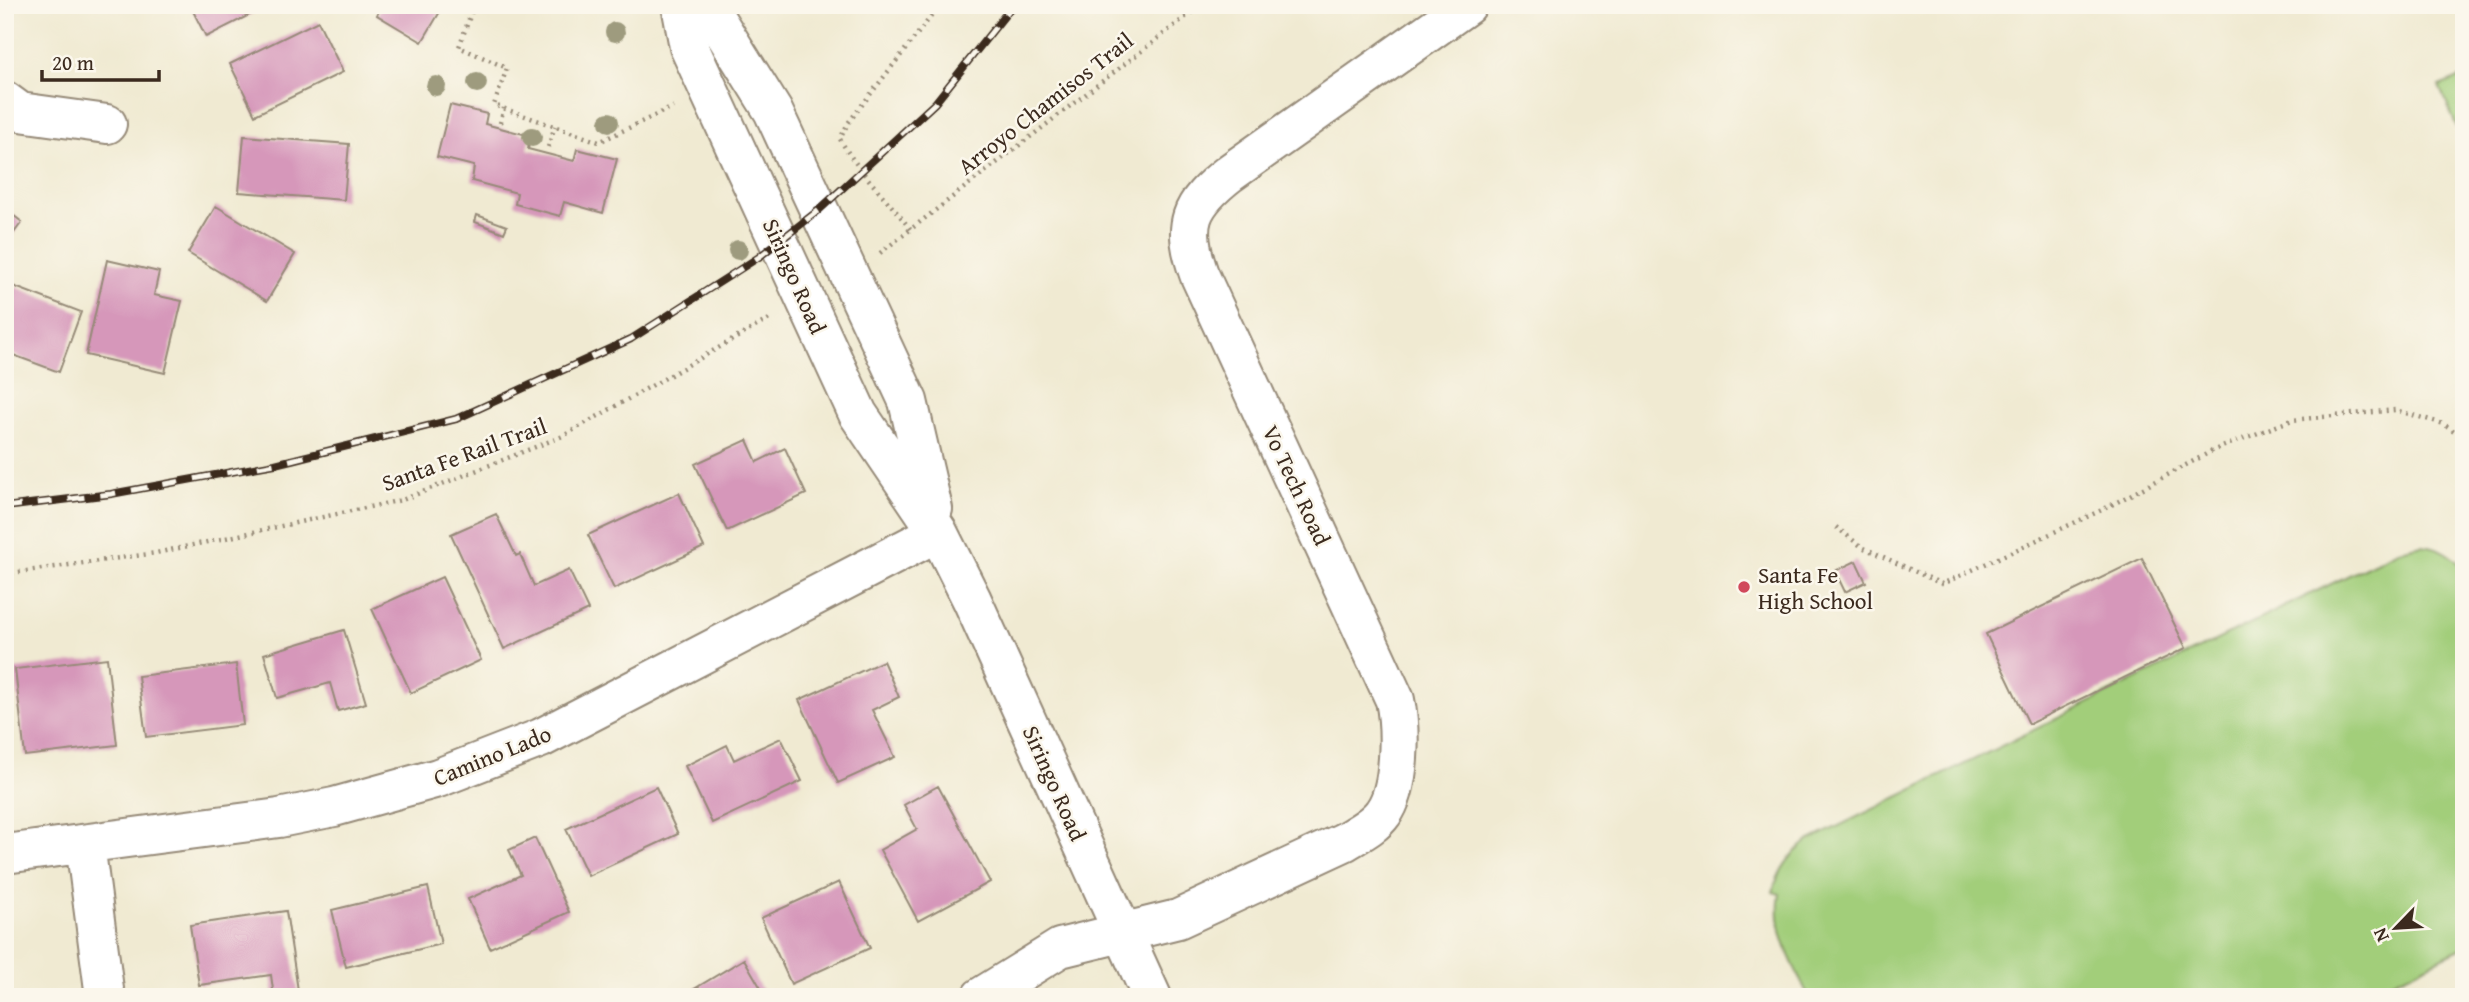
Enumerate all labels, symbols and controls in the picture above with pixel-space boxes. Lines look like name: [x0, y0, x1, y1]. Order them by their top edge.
street label: Arroyo Chamisos Trail: [950, 24, 1140, 182]
scale bar: [42, 38, 159, 82]
text: 20 m: [52, 47, 94, 78]
street label: Siringo Road: [755, 213, 835, 340]
street label: Santa Fe Rail Trail: [377, 409, 551, 499]
street label: Vo Tech Road: [1255, 419, 1340, 551]
place label: Santa Fe High School: [1758, 558, 1873, 617]
marker: Santa Fe High School: [1736, 579, 1752, 595]
street label: Camino Lado: [428, 716, 556, 794]
street label: Siringo Road: [1015, 720, 1095, 847]
north arrow: [2360, 894, 2430, 964]
text: N: [2365, 923, 2396, 947]

